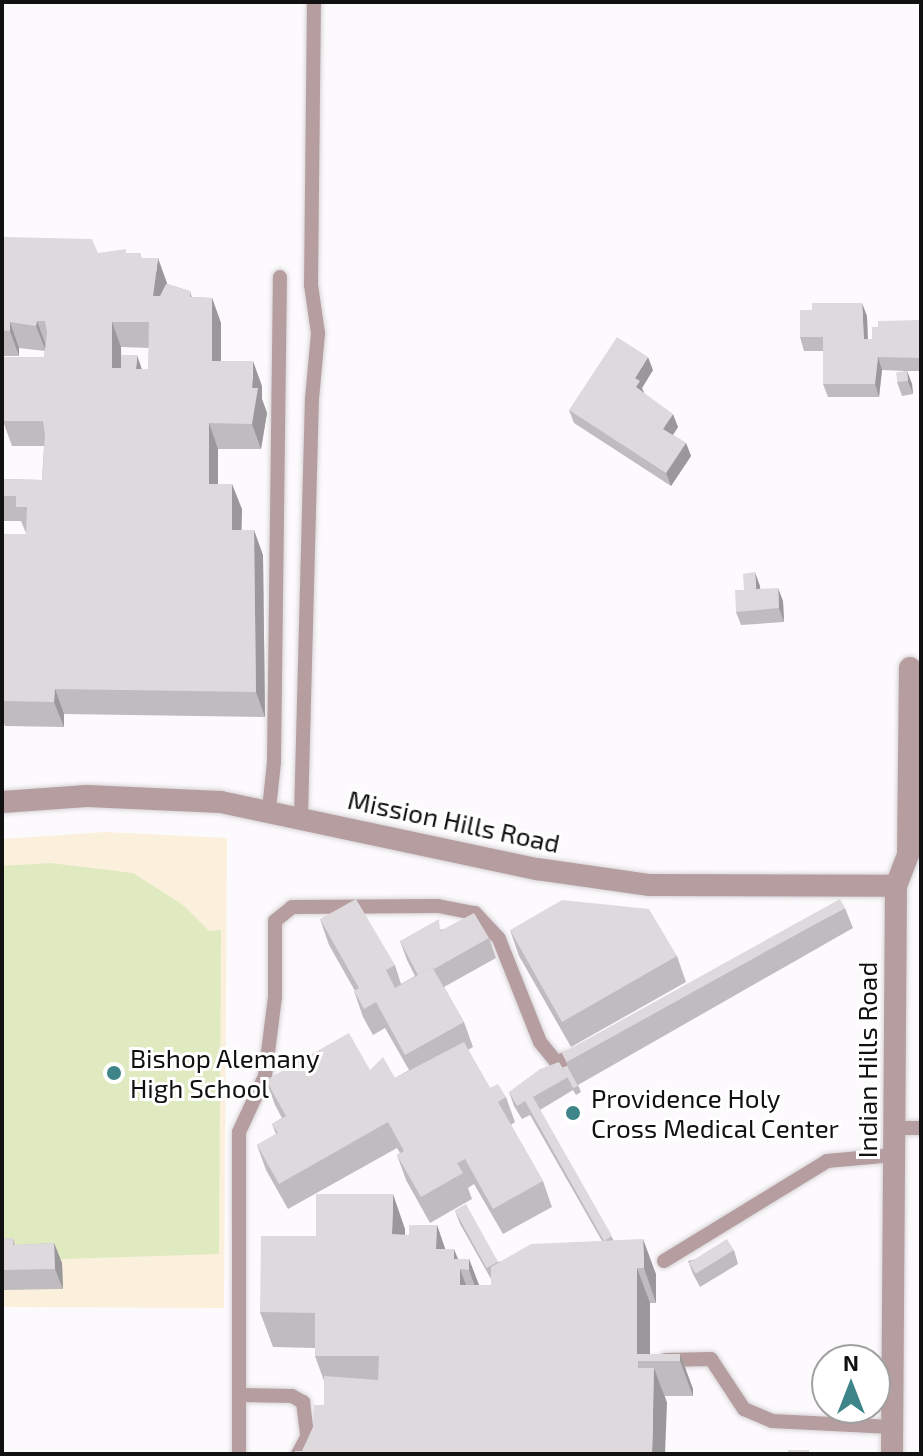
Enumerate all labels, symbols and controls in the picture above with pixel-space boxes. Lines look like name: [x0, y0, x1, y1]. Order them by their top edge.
street label: Mission Hills Road: [345, 783, 563, 859]
street label: Indian Hills Road: [851, 962, 883, 1158]
place label: Bishop Alemany High School: [130, 1042, 320, 1104]
marker: Bishop Alemany High School: [105, 1064, 123, 1082]
place label: Providence Holy Cross Medical Center: [591, 1082, 840, 1144]
marker: Providence Holy Cross Medical Center: [562, 1102, 584, 1124]
north arrow: [811, 1344, 891, 1424]
text: N: [843, 1349, 859, 1375]

